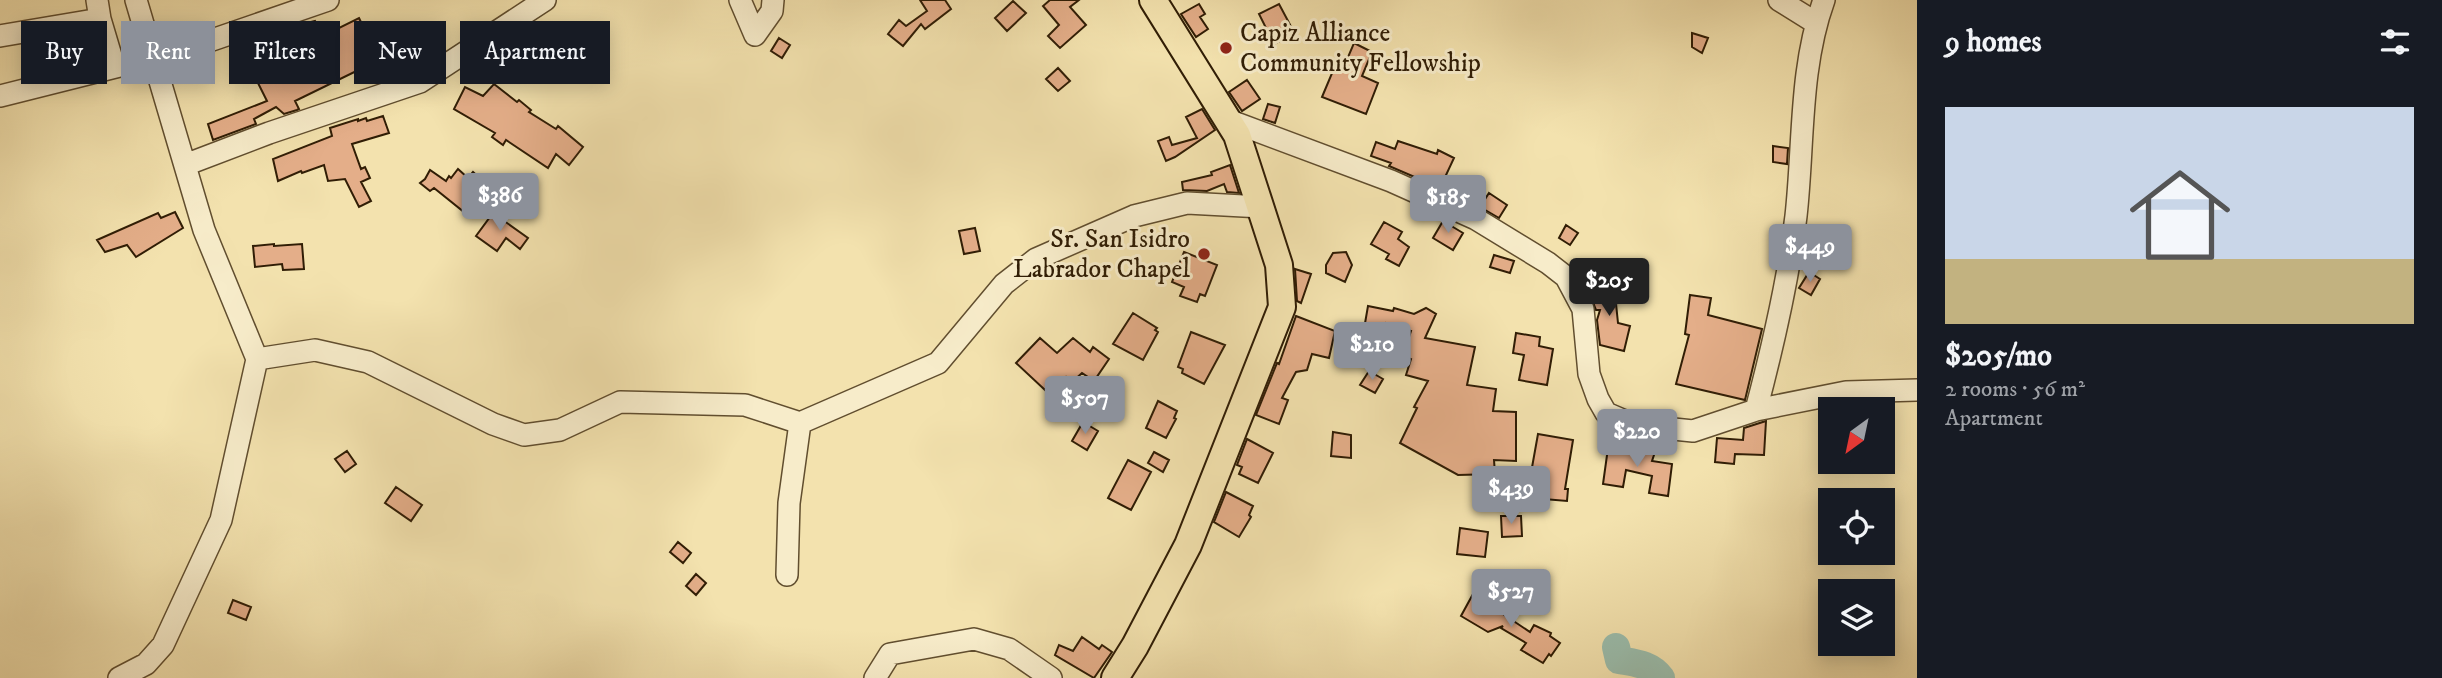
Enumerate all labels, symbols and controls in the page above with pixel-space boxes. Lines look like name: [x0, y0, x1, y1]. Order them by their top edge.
place label: Capiz Alliance Community Fellowship: [1240, 17, 1481, 80]
chip: Buy: [21, 21, 107, 84]
chip: Rent: [121, 21, 215, 84]
chip: Filters: [229, 21, 340, 84]
chip: New: [354, 21, 446, 84]
chip: Apartment: [460, 21, 610, 84]
icon: filters: [2376, 23, 2414, 61]
text: 9 homes: [1945, 24, 2042, 61]
marker: Capiz Alliance Community Fellowship: [1218, 40, 1234, 56]
icon: home: [2117, 152, 2243, 278]
pin: $386: [459, 174, 541, 233]
pin: $185: [1407, 176, 1489, 235]
text: $386: [478, 181, 522, 210]
text: $185: [1426, 183, 1470, 212]
place label: Sr. San Isidro Labrador Chapel: [1013, 223, 1190, 286]
pin: $449: [1769, 224, 1851, 284]
text: $449: [1785, 232, 1835, 261]
marker: Sr. San Isidro Labrador Chapel: [1196, 246, 1212, 262]
pin: $205: [1568, 258, 1650, 318]
text: $205: [1585, 266, 1633, 295]
pin: $210: [1331, 322, 1413, 382]
text: $210: [1350, 330, 1394, 359]
text: $205/mo: [1945, 338, 2052, 375]
text: 2 rooms · 56 m²: [1945, 375, 2085, 404]
pin: $507: [1044, 376, 1126, 436]
text: $507: [1061, 384, 1109, 413]
north arrow: [1818, 397, 1895, 474]
map controls: [1818, 397, 1895, 656]
text: Apartment: [1945, 404, 2043, 433]
pin: $220: [1596, 410, 1678, 469]
text: $220: [1613, 417, 1661, 446]
pin: $439: [1470, 466, 1552, 526]
text: $439: [1488, 474, 1534, 503]
button: locate: [1818, 488, 1895, 565]
pin: $527: [1470, 570, 1552, 629]
text: $527: [1488, 577, 1534, 606]
button: layers: [1818, 579, 1895, 656]

